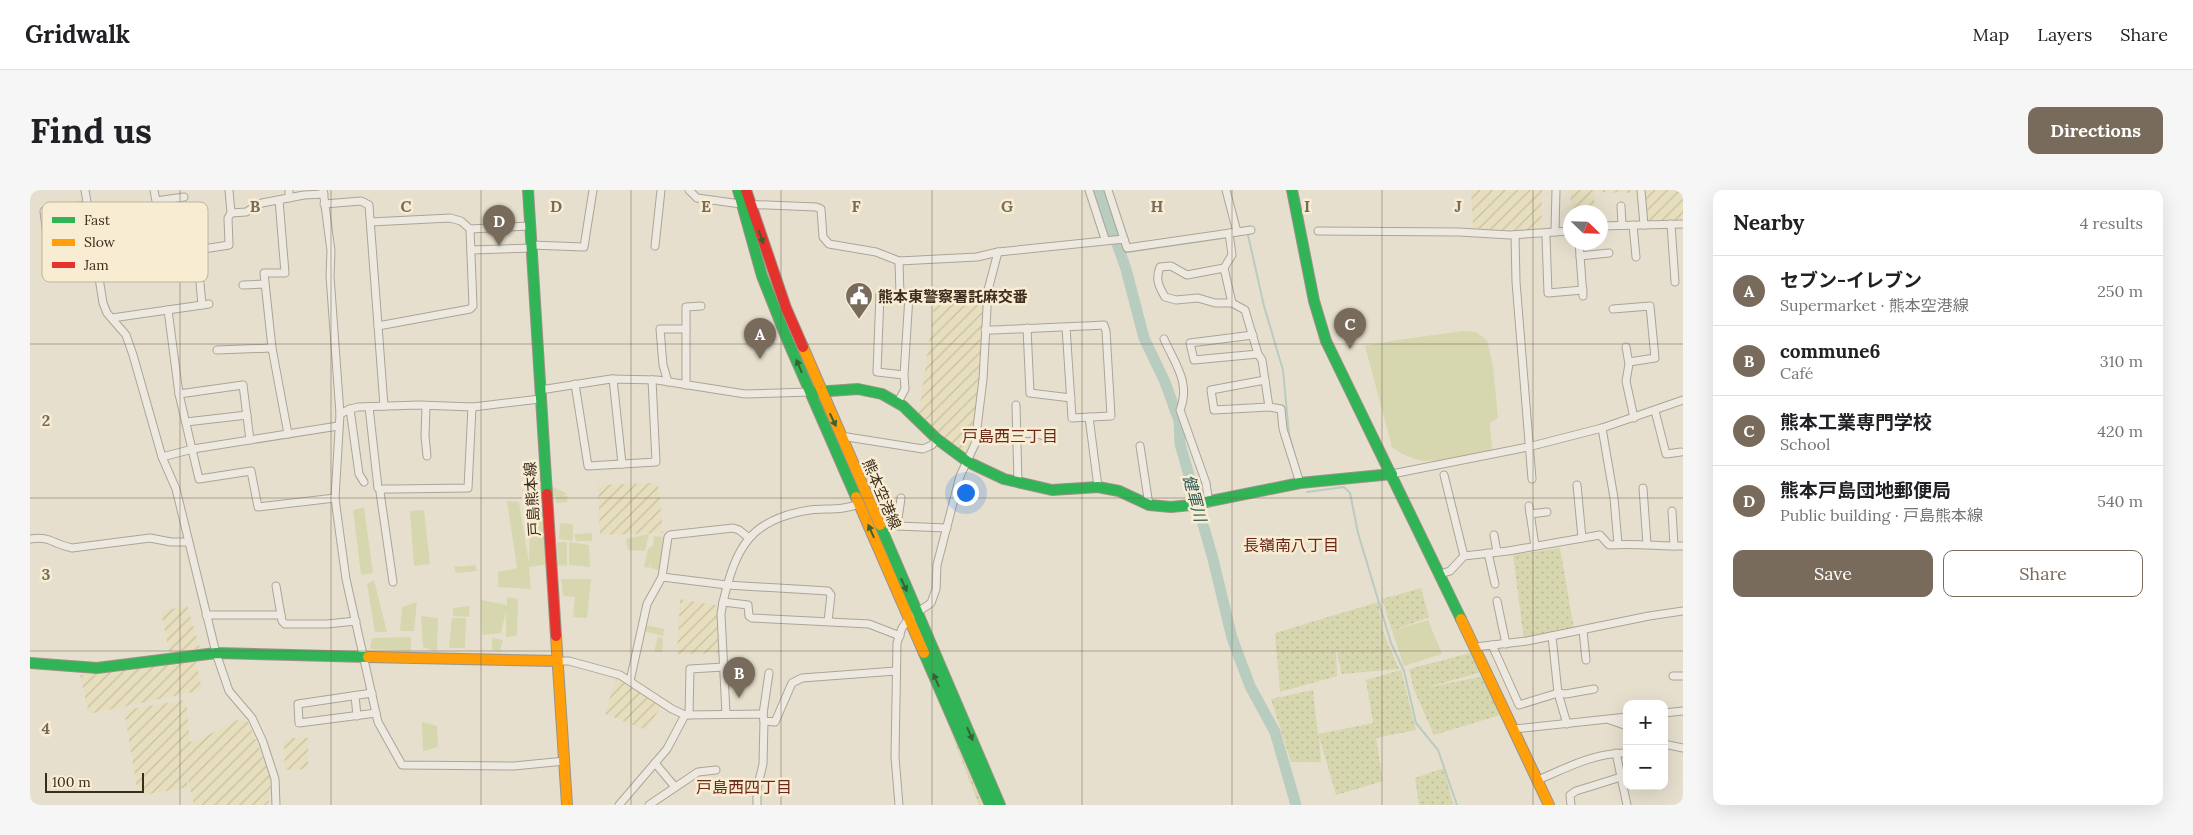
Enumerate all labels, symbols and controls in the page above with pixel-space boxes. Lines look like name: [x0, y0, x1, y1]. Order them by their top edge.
text: Gridwalk: [25, 19, 130, 50]
text: Map: [1973, 23, 2009, 46]
text: Layers: [2037, 23, 2092, 46]
text: Share: [2120, 23, 2168, 46]
button: Directions: [2028, 107, 2163, 154]
text: Find us: [30, 108, 152, 153]
text: B: [250, 196, 261, 216]
text: C: [400, 196, 412, 216]
text: D: [550, 196, 562, 216]
text: E: [701, 196, 711, 216]
text: F: [851, 196, 861, 216]
text: G: [1001, 196, 1013, 216]
text: H: [1151, 196, 1164, 216]
text: I: [1304, 196, 1310, 216]
text: J: [1454, 196, 1462, 216]
legend: [42, 202, 208, 282]
pin: D: [483, 205, 515, 246]
north arrow: [1563, 205, 1608, 250]
text: Nearby: [1733, 209, 1804, 236]
text: Fast: [84, 211, 111, 229]
text: 4 results: [2080, 213, 2143, 233]
one-way arrow: [757, 229, 765, 244]
text: Slow: [84, 233, 116, 251]
text: Jam: [83, 256, 109, 274]
text: セブン-イレブン: [1780, 268, 1922, 292]
public building icon: 熊本東警察署託麻交番: [844, 281, 874, 320]
text: A: [1744, 281, 1754, 301]
text: 250 m: [2097, 281, 2143, 301]
place label: 熊本東警察署託麻交番: [878, 287, 1028, 306]
text: Supermarket · 熊本空港線: [1780, 295, 1969, 315]
pin: C: [1334, 308, 1366, 349]
pin: A: [744, 318, 776, 359]
text: commune6: [1780, 339, 1880, 363]
text: B: [1744, 351, 1754, 371]
text: 310 m: [2100, 351, 2143, 371]
one-way arrow: [794, 359, 802, 373]
text: Café: [1780, 363, 1813, 383]
text: 2: [42, 410, 50, 430]
text: 熊本工業専門学校: [1780, 410, 1932, 434]
one-way arrow: [830, 413, 838, 427]
text: C: [1743, 421, 1755, 441]
text: 420 m: [2097, 421, 2143, 441]
district label: 戸島西三丁目: [962, 426, 1058, 446]
text: School: [1780, 434, 1830, 454]
street label: 熊本空港線: [859, 456, 905, 532]
street label: 戸島熊本線: [520, 461, 544, 537]
water label: 健軍川: [1179, 472, 1211, 526]
text: 熊本戸島団地郵便局: [1780, 478, 1951, 502]
your location: [953, 480, 979, 506]
text: D: [1743, 491, 1755, 511]
text: 540 m: [2097, 491, 2143, 511]
text: Public building · 戸島熊本線: [1780, 505, 1983, 525]
one-way arrow: [867, 524, 875, 538]
district label: 長嶺南八丁目: [1243, 535, 1339, 555]
button: Save: [1733, 550, 1933, 597]
button: Share: [1943, 550, 2143, 597]
text: 3: [42, 564, 51, 584]
one-way arrow: [901, 578, 909, 592]
pin: B: [723, 657, 755, 698]
one-way arrow: [931, 673, 939, 687]
map controls: [1623, 700, 1668, 790]
button: +: [1623, 700, 1668, 745]
text: 4: [42, 718, 51, 738]
one-way arrow: [966, 727, 974, 741]
button: −: [1623, 745, 1668, 790]
scale bar: [45, 770, 144, 793]
text: 100 m: [52, 773, 91, 791]
district label: 戸島西四丁目: [696, 777, 792, 797]

